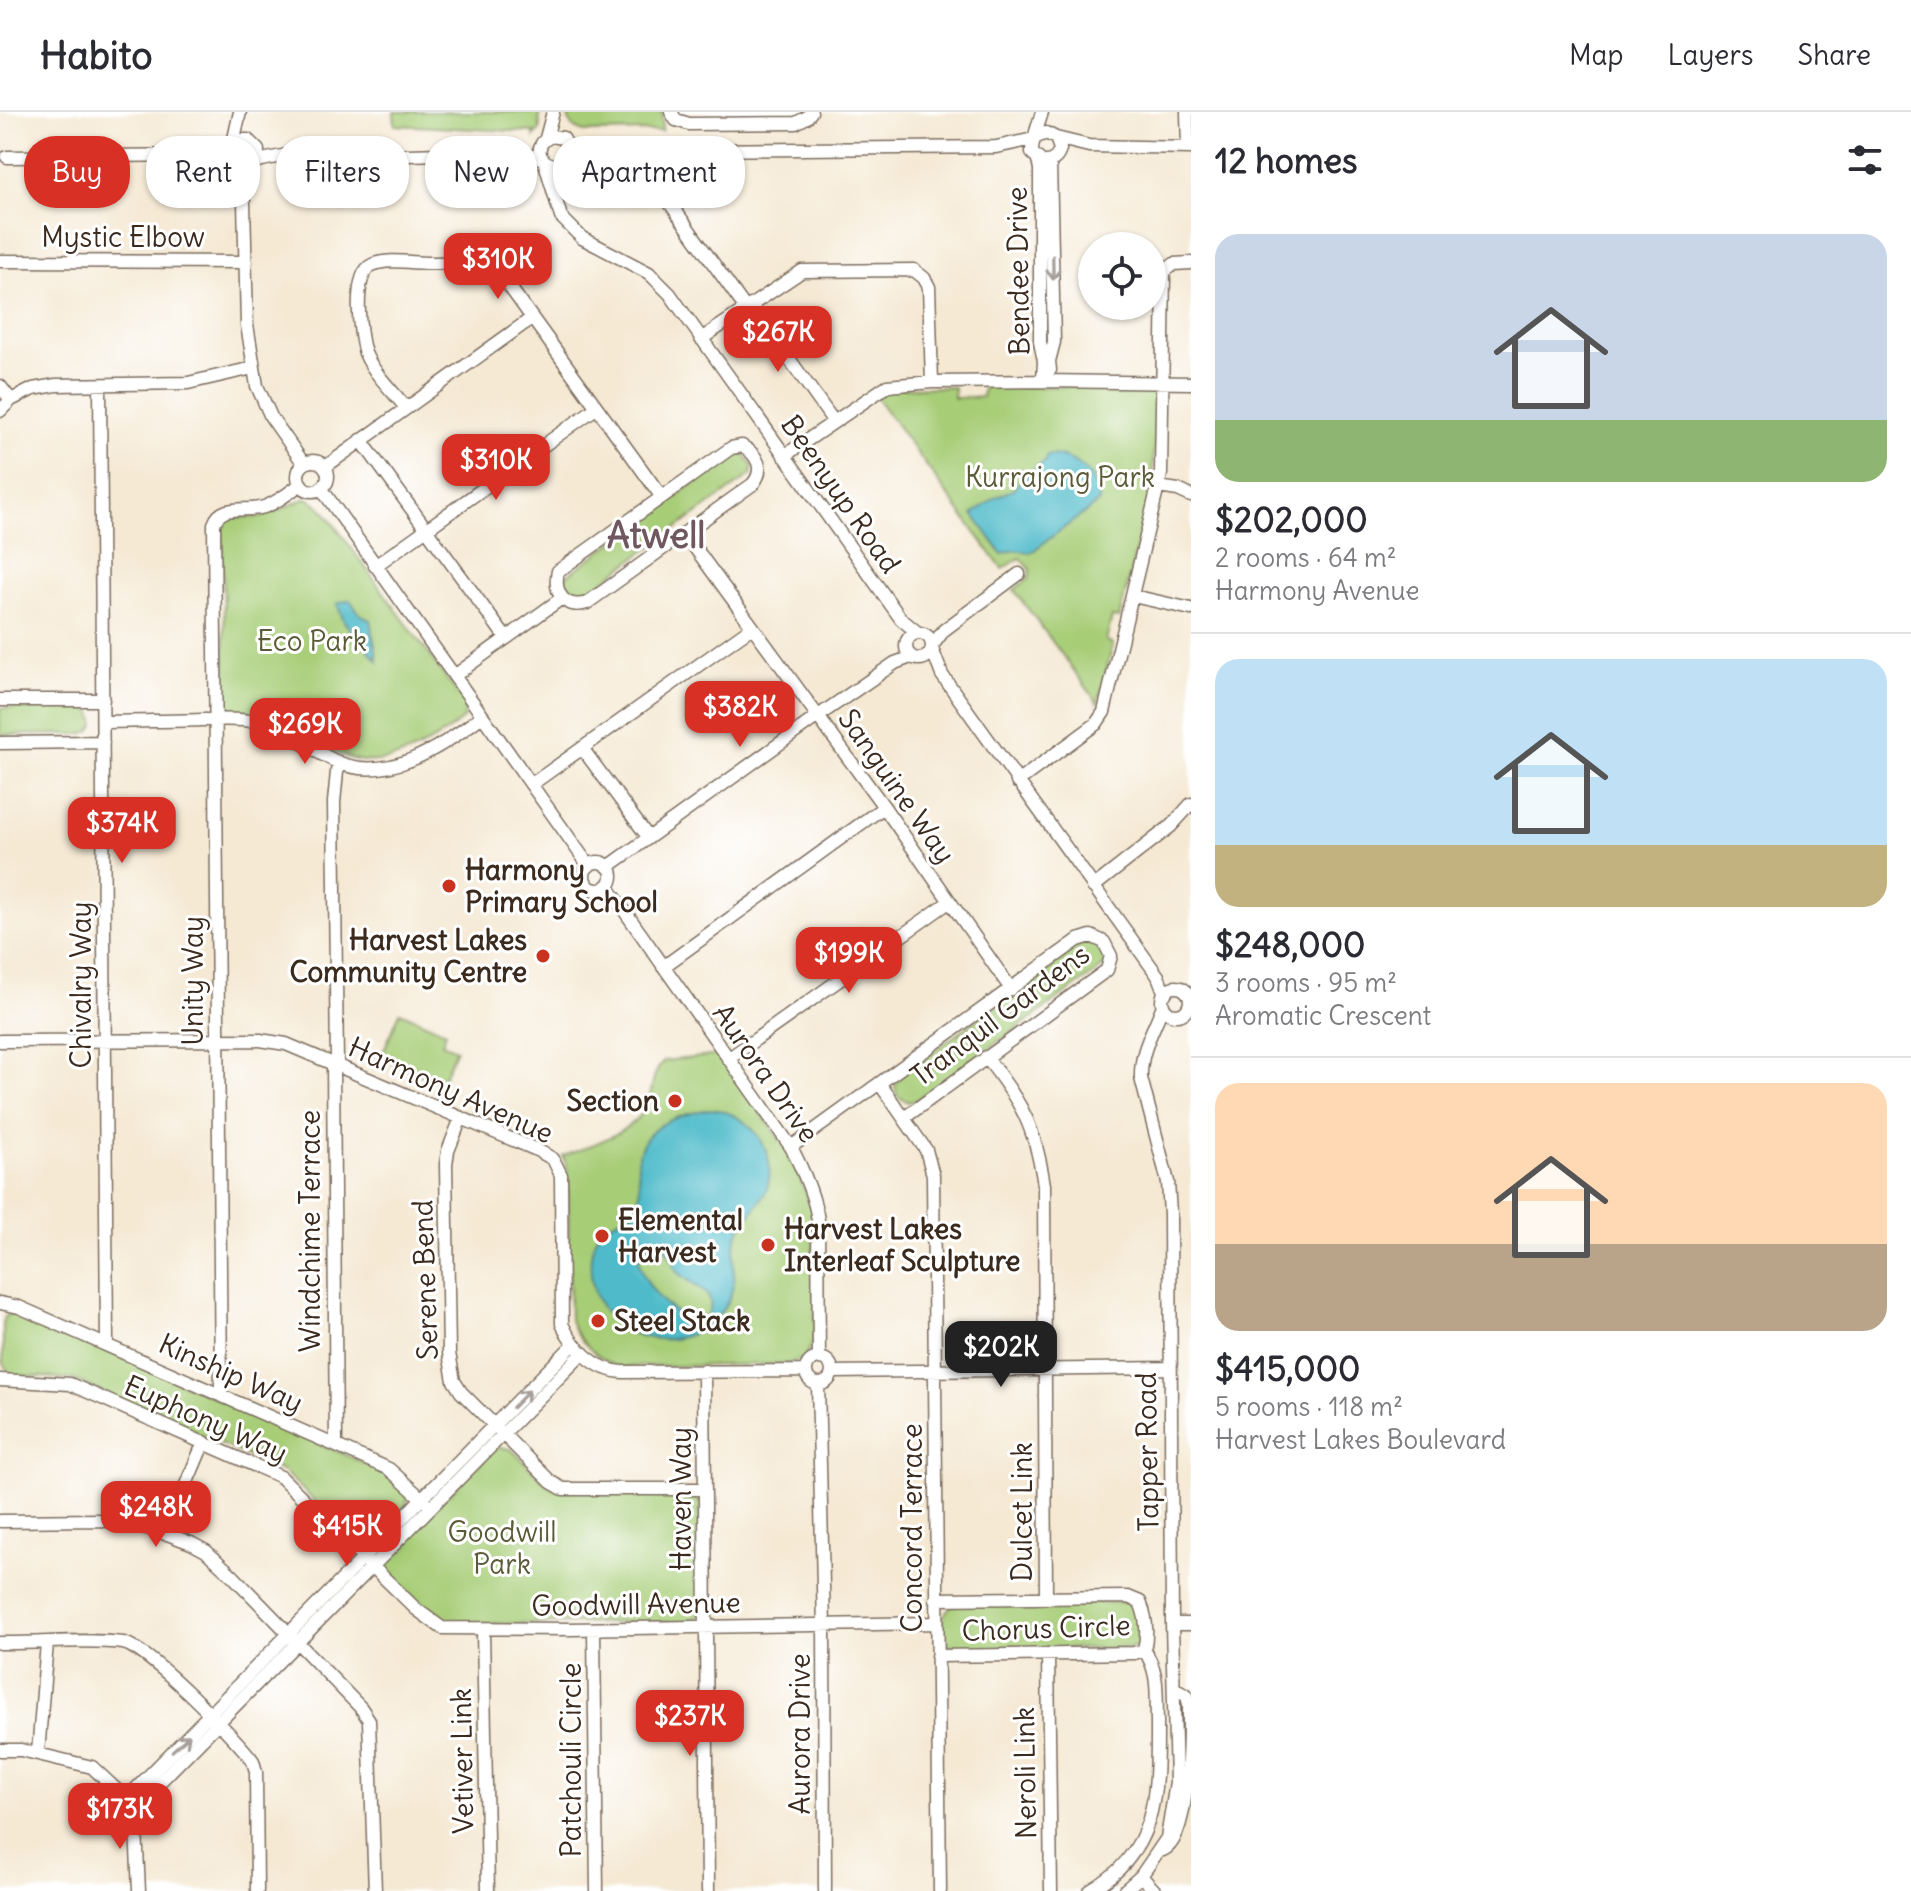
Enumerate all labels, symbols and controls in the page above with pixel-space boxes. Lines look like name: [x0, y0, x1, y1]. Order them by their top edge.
text: Habito: [40, 32, 153, 79]
text: Map: [1569, 37, 1624, 73]
text: Layers: [1668, 37, 1754, 73]
text: Share: [1798, 37, 1871, 73]
chip: Buy: [24, 136, 130, 208]
chip: Rent: [146, 136, 260, 208]
chip: Filters: [276, 136, 409, 208]
chip: New: [425, 136, 537, 208]
chip: Apartment: [553, 136, 745, 208]
icon: filters: [1843, 138, 1887, 182]
text: 12 homes: [1215, 139, 1358, 182]
street label: Bendee Drive: [999, 186, 1037, 356]
street label: Mystic Elbow: [41, 219, 205, 255]
map controls: [1078, 232, 1166, 320]
button: locate: [1078, 232, 1166, 320]
pin: $310K: [442, 233, 554, 301]
text: $310K: [462, 242, 534, 275]
one-way arrow: [1045, 254, 1060, 281]
icon: home: [1479, 286, 1623, 430]
pin: $267K: [722, 306, 834, 374]
text: $267K: [742, 315, 814, 348]
street label: Beenyup Road: [773, 408, 909, 580]
pin: $310K: [440, 434, 552, 502]
text: $310K: [460, 443, 532, 476]
park label: Kurrajong Park: [965, 459, 1155, 495]
text: $202,000: [1215, 498, 1368, 541]
district label: Atwell: [607, 513, 705, 558]
text: 2 rooms · 64 m²: [1215, 541, 1397, 574]
text: Harmony Avenue: [1215, 574, 1420, 607]
park label: Eco Park: [257, 623, 367, 659]
pin: $382K: [684, 681, 796, 749]
text: $382K: [703, 690, 777, 723]
pin: $269K: [249, 698, 361, 766]
street label: Sanguine Way: [831, 702, 963, 870]
text: $269K: [268, 707, 342, 740]
icon: home: [1479, 711, 1623, 855]
pin: $374K: [66, 797, 178, 865]
text: $374K: [86, 806, 158, 839]
place label: Harmony Primary School: [465, 852, 658, 920]
marker: Harmony Primary School: [440, 877, 458, 895]
street label: Chivalry Way: [63, 902, 99, 1068]
street label: Unity Way: [175, 916, 211, 1046]
place label: Harvest Lakes Community Centre: [289, 922, 527, 990]
text: $248,000: [1215, 923, 1365, 966]
pin: $199K: [793, 927, 905, 995]
text: $199K: [814, 936, 884, 969]
street label: Tranquil Gardens: [903, 936, 1097, 1094]
marker: Harvest Lakes Community Centre: [534, 947, 552, 965]
text: 3 rooms · 95 m²: [1215, 966, 1397, 999]
street label: Aurora Drive: [705, 997, 827, 1149]
text: Aromatic Crescent: [1215, 999, 1431, 1032]
street label: Harmony Avenue: [343, 1029, 559, 1151]
place label: Section: [566, 1083, 659, 1119]
marker: Section: [666, 1092, 684, 1110]
street label: Windchime Terrace: [292, 1110, 328, 1352]
icon: home: [1479, 1135, 1623, 1279]
street label: Serene Bend: [404, 1199, 446, 1361]
place label: Elemental Harvest: [618, 1202, 743, 1270]
place label: Harvest Lakes Interleaf Sculpture: [784, 1211, 1020, 1279]
marker: Elemental Harvest: [593, 1227, 611, 1245]
marker: Harvest Lakes Interleaf Sculpture: [759, 1236, 777, 1254]
place label: Steel Stack: [614, 1303, 750, 1339]
marker: Steel Stack: [589, 1312, 607, 1330]
pin: $202K: [945, 1321, 1057, 1389]
street label: Kinship Way: [153, 1325, 309, 1421]
text: $202K: [963, 1330, 1039, 1363]
text: $415,000: [1215, 1347, 1360, 1390]
street label: Euphony Way: [119, 1367, 293, 1471]
street label: Tapper Road: [1128, 1372, 1166, 1532]
one-way arrow: [512, 1389, 531, 1409]
text: 5 rooms · 118 m²: [1215, 1390, 1403, 1423]
street label: Concord Terrace: [894, 1423, 930, 1633]
text: Harvest Lakes Boulevard: [1215, 1423, 1506, 1456]
street label: Haven Way: [663, 1427, 699, 1571]
street label: Dulcet Link: [1004, 1442, 1040, 1582]
pin: $248K: [100, 1481, 212, 1549]
text: $248K: [119, 1490, 193, 1523]
pin: $415K: [291, 1500, 403, 1568]
text: $415K: [312, 1509, 382, 1542]
park label: Goodwill Park: [448, 1514, 556, 1582]
street label: Goodwill Avenue: [531, 1584, 741, 1624]
street label: Chorus Circle: [961, 1607, 1131, 1649]
street label: Aurora Drive: [782, 1653, 818, 1815]
street label: Patchouli Circle: [553, 1663, 589, 1857]
street label: Vetiver Link: [443, 1688, 481, 1834]
pin: $237K: [634, 1690, 746, 1758]
text: $237K: [654, 1699, 726, 1732]
street label: Neroli Link: [1006, 1707, 1044, 1839]
one-way arrow: [171, 1733, 191, 1752]
pin: $173K: [64, 1783, 176, 1851]
text: $173K: [86, 1792, 154, 1825]

